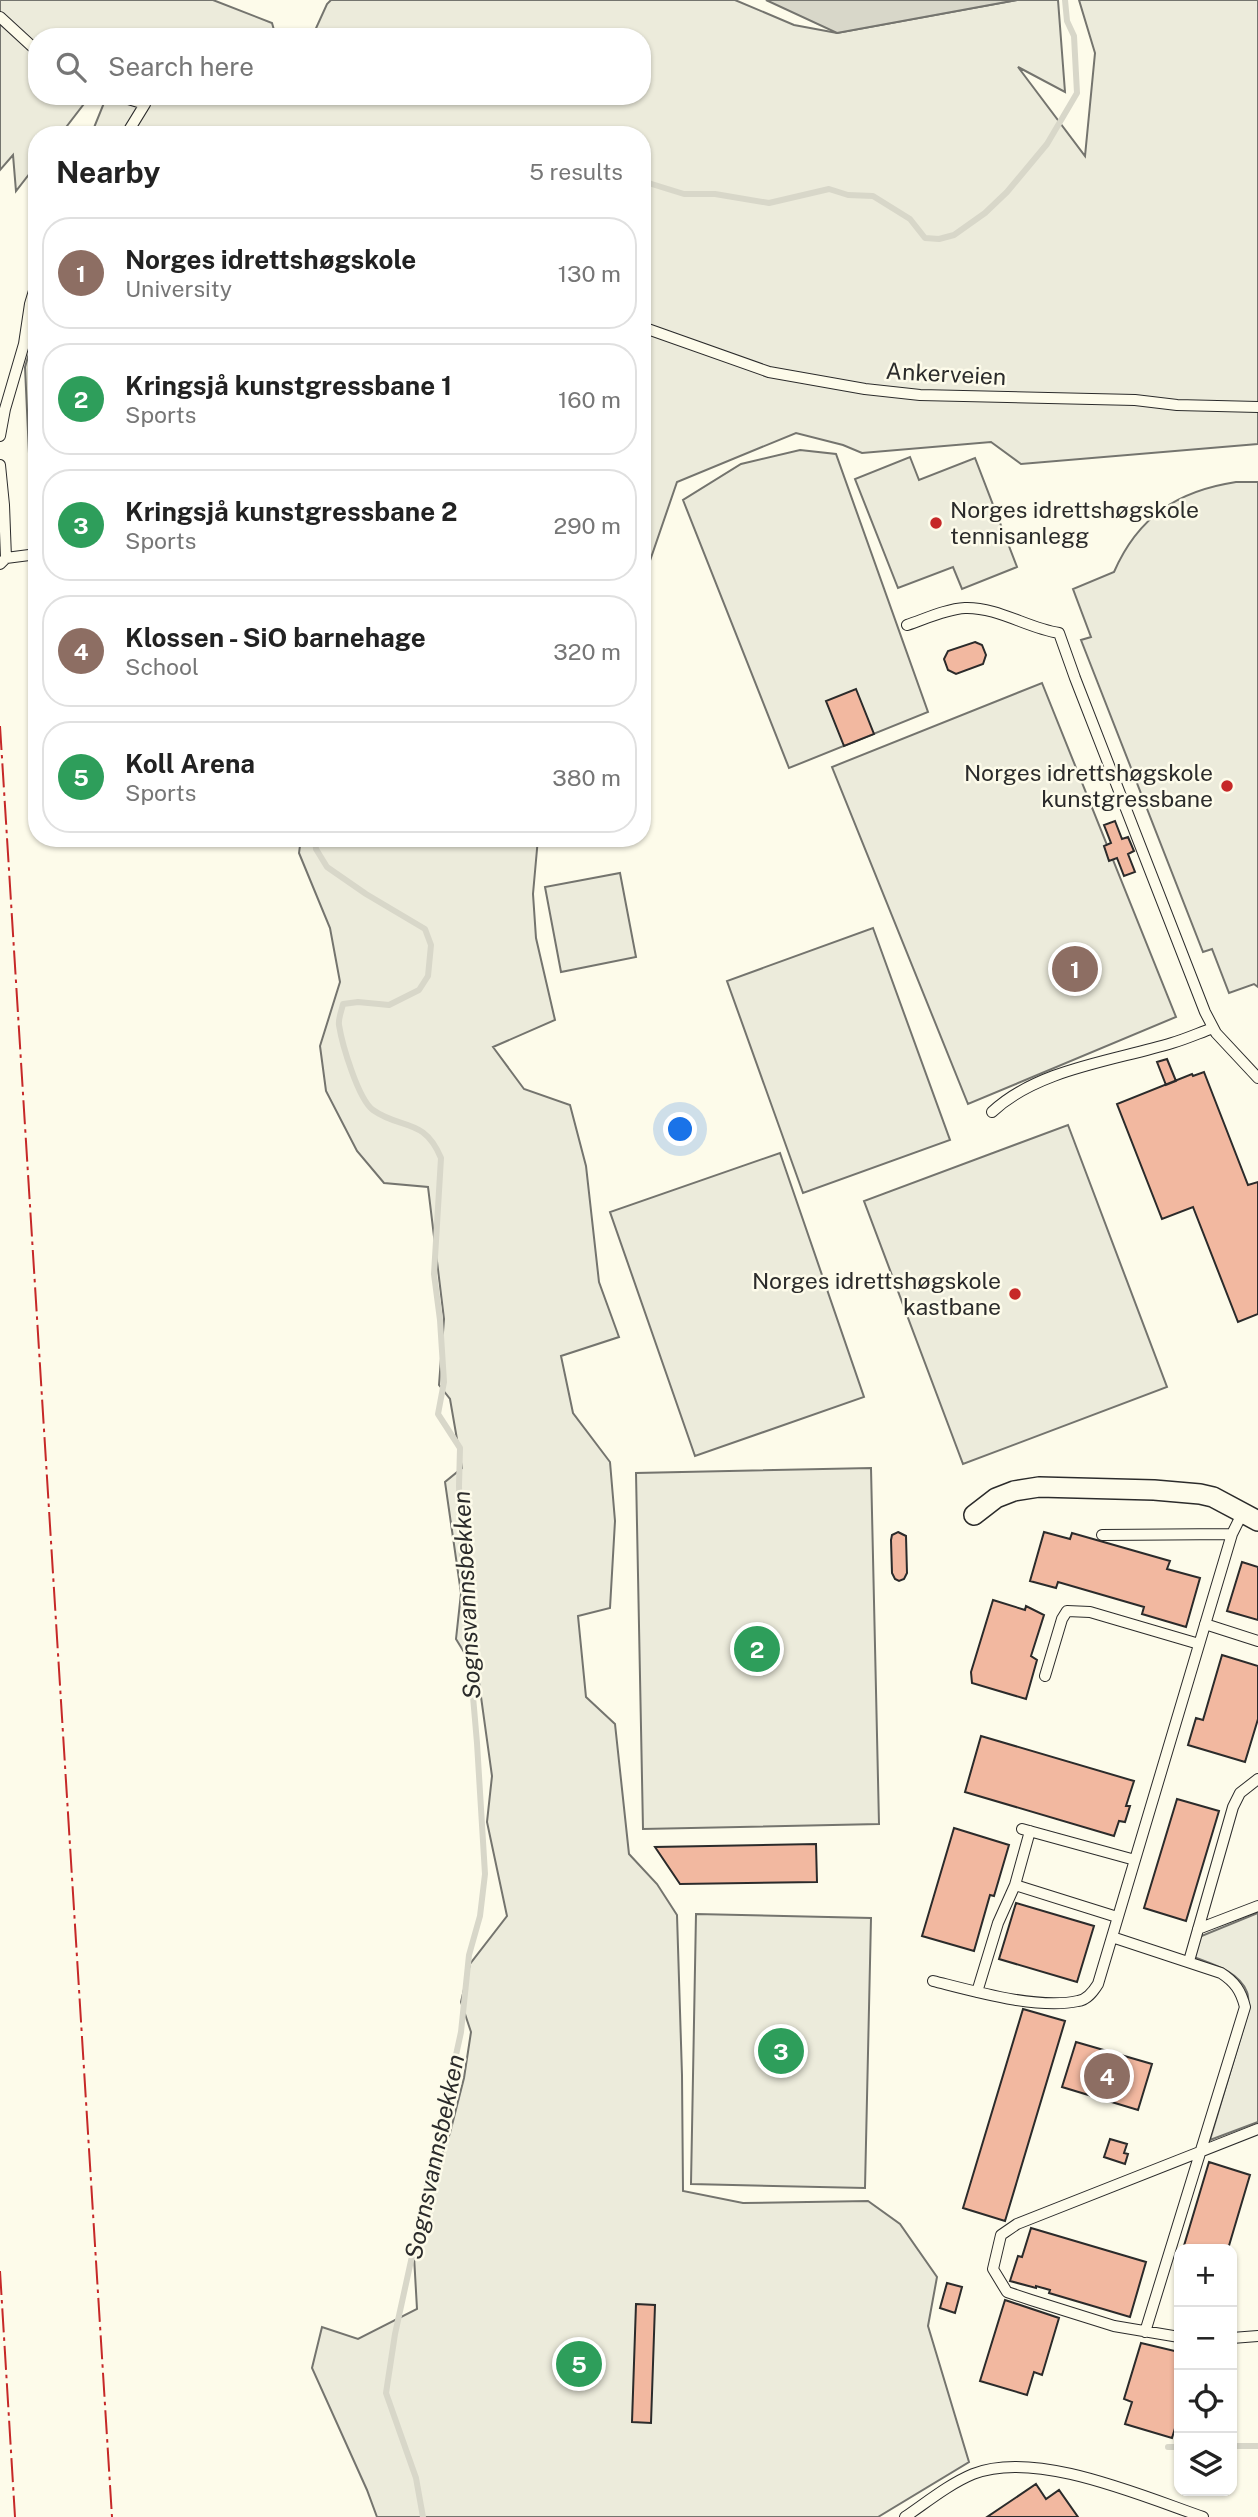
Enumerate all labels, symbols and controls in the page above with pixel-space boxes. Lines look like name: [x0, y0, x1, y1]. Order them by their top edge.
search box: [28, 28, 651, 105]
icon: search: [52, 48, 90, 86]
text: Search here: [108, 51, 254, 82]
text: Nearby: [56, 154, 160, 190]
text: 5 results: [529, 158, 623, 185]
text: Norges idrettshøgskole: [125, 244, 416, 275]
text: 1: [76, 260, 86, 287]
text: 130 m: [558, 260, 621, 287]
text: University: [125, 275, 232, 302]
street label: Ankerveien: [885, 357, 1007, 390]
text: Kringsjå kunstgressbane 1: [125, 370, 452, 401]
text: 2: [74, 386, 88, 413]
text: 160 m: [558, 386, 621, 413]
text: Sports: [125, 401, 196, 428]
text: Kringsjå kunstgressbane 2: [125, 496, 457, 527]
place label: Norges idrettshøgskole tennisanlegg: [950, 496, 1199, 549]
text: 3: [73, 512, 89, 539]
text: 290 m: [554, 512, 621, 539]
marker: Norges idrettshøgskole tennisanlegg: [928, 515, 944, 531]
text: Sports: [125, 527, 196, 554]
text: Klossen - SiO barnehage: [125, 622, 426, 653]
text: 4: [73, 638, 89, 665]
text: 320 m: [553, 638, 621, 665]
text: School: [125, 653, 199, 680]
text: Koll Arena: [125, 748, 255, 779]
place label: Norges idrettshøgskole kunstgressbane: [964, 759, 1213, 812]
text: 5: [73, 764, 89, 791]
text: 380 m: [552, 764, 621, 791]
marker: Norges idrettshøgskole kunstgressbane: [1219, 778, 1235, 794]
text: Sports: [125, 779, 196, 806]
pin: 1: [1052, 943, 1098, 995]
your location: [663, 1112, 697, 1146]
place label: Norges idrettshøgskole kastbane: [752, 1267, 1001, 1320]
marker: Norges idrettshøgskole kastbane: [1007, 1286, 1023, 1302]
water label: Sognsvannsbekken: [447, 1490, 485, 1700]
pin: 2: [734, 1623, 780, 1675]
pin: 3: [758, 2025, 804, 2077]
pin: 4: [1084, 2050, 1130, 2102]
water label: Sognsvannsbekken: [399, 2052, 469, 2262]
map controls: [1174, 2244, 1237, 2496]
button: +: [1174, 2244, 1237, 2307]
button: −: [1174, 2307, 1237, 2370]
pin: 5: [556, 2338, 602, 2390]
button: locate: [1174, 2370, 1237, 2433]
button: layers: [1174, 2433, 1237, 2496]

